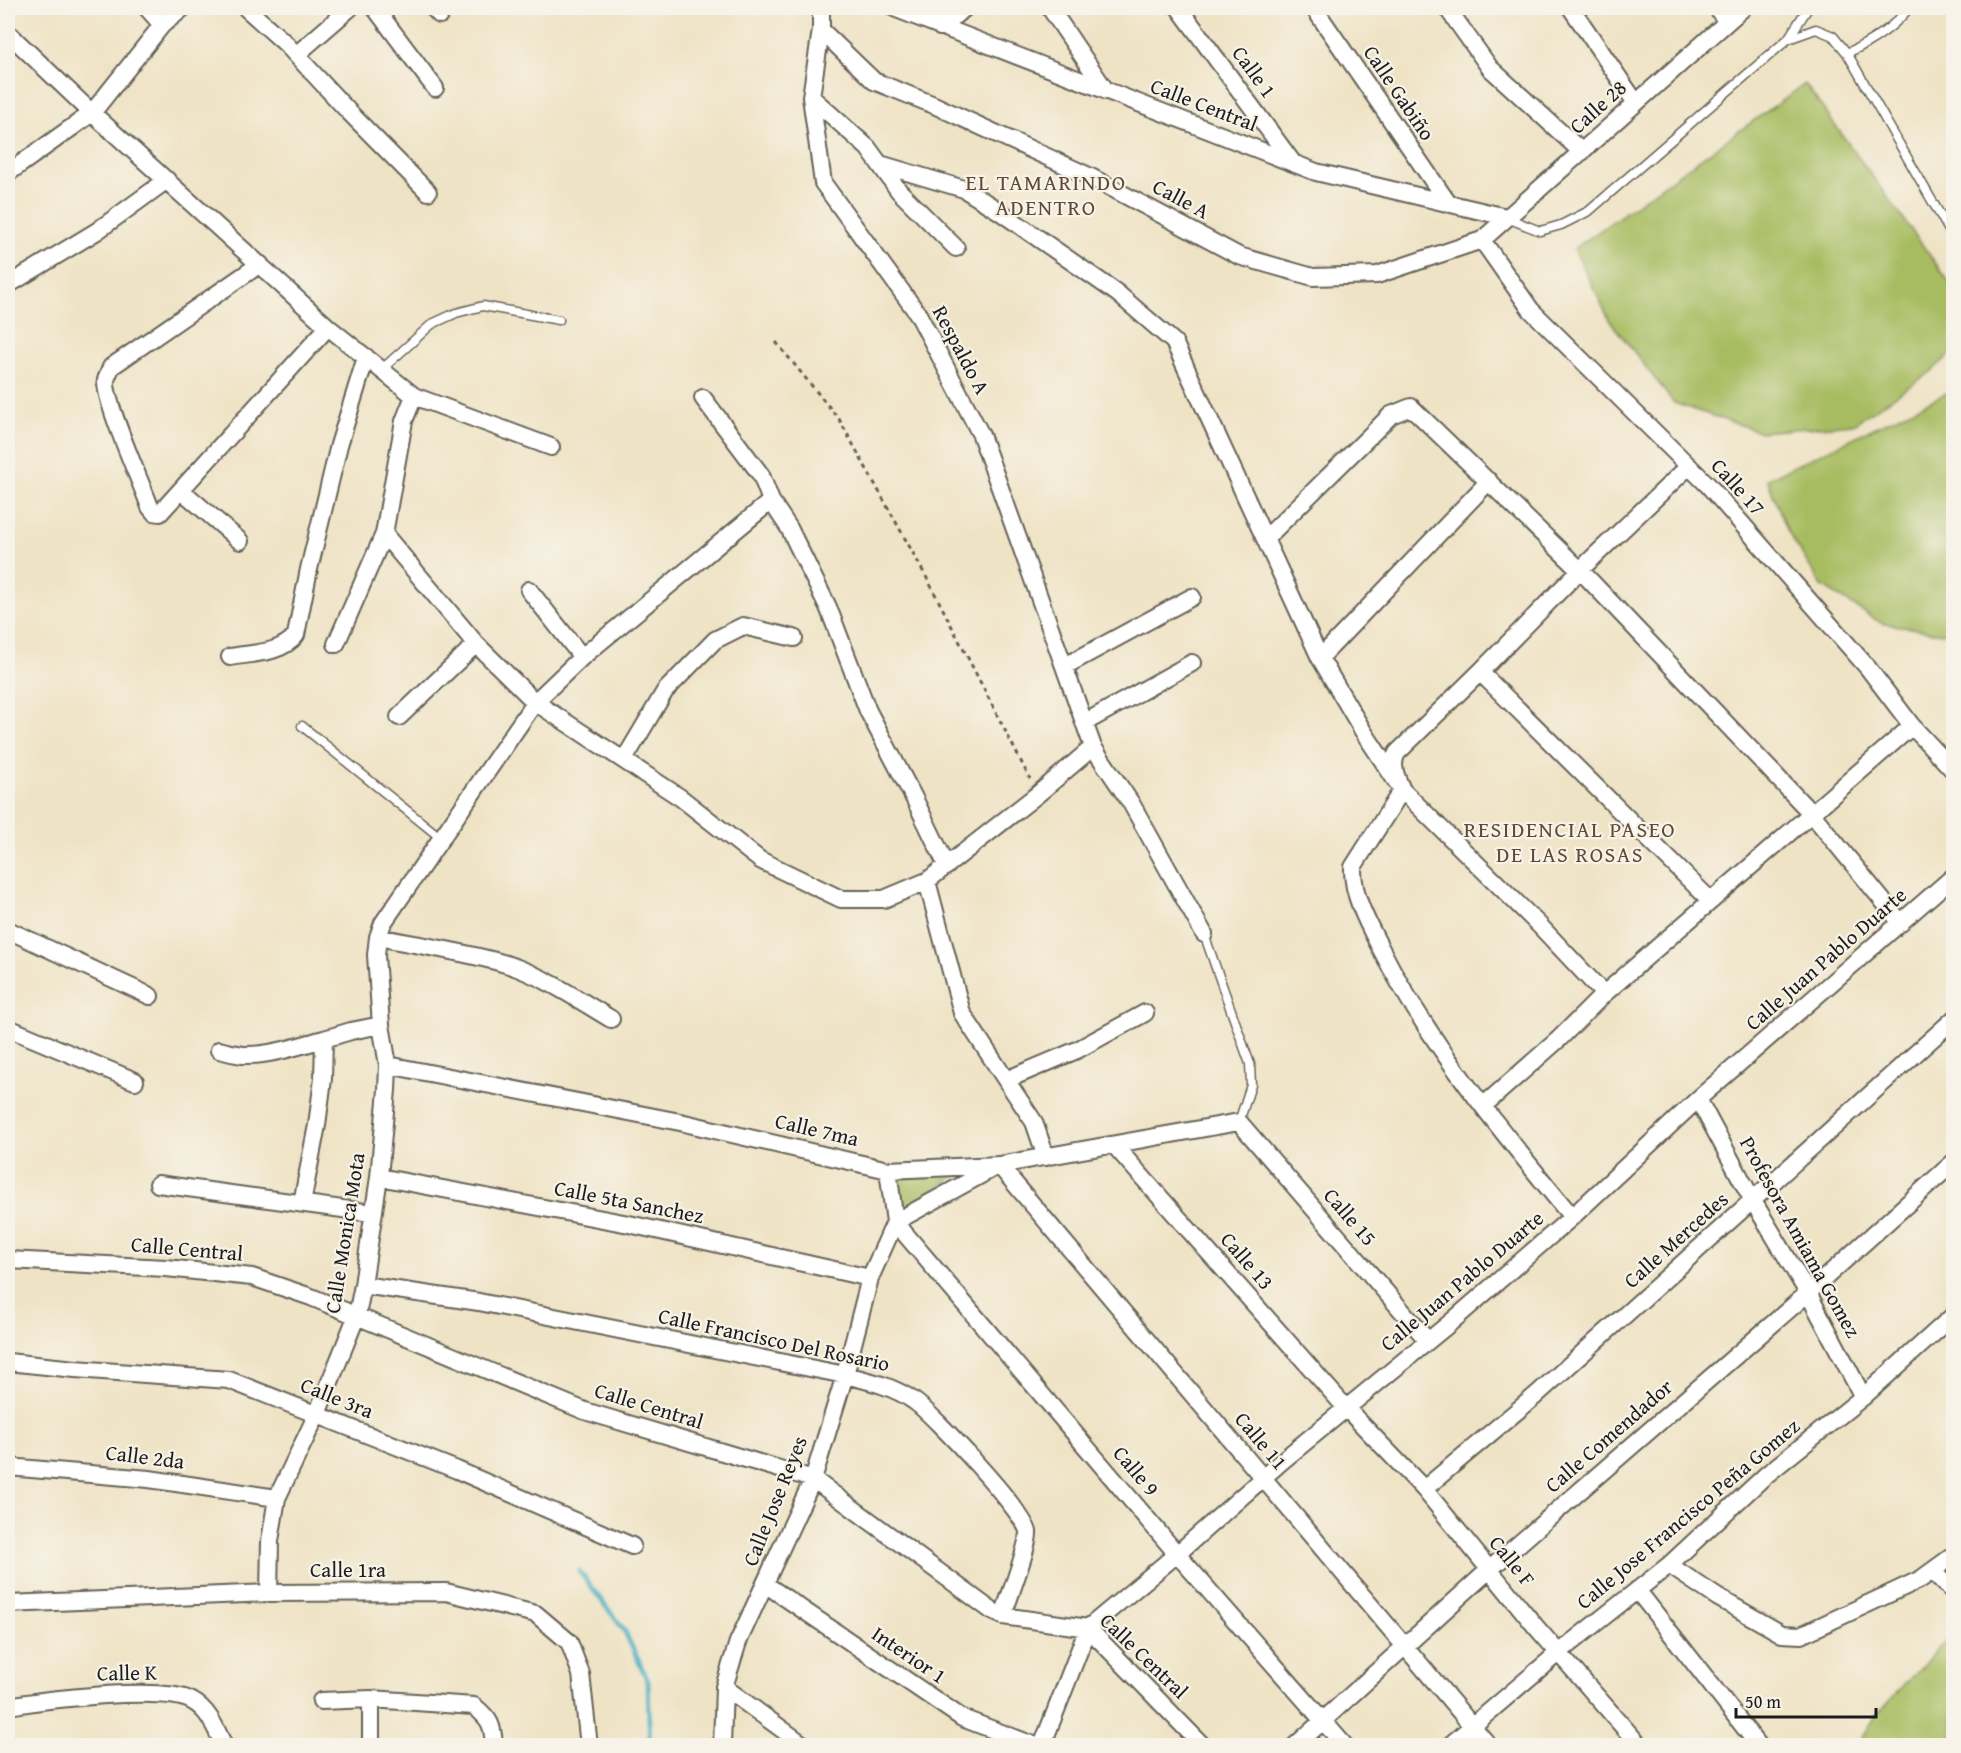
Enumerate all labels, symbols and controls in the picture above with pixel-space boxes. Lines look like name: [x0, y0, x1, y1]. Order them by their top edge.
street label: Calle 1: [1225, 39, 1284, 104]
street label: Calle Gabiño: [1356, 39, 1443, 147]
street label: Calle Central: [1146, 70, 1262, 139]
street label: Calle 28: [1562, 72, 1633, 141]
district label: EL TAMARINDO ADENTRO: [966, 166, 1127, 223]
street label: Calle A: [1147, 171, 1215, 227]
street label: Respaldo A: [925, 300, 998, 400]
street label: Calle 17: [1704, 451, 1773, 522]
district label: RESIDENCIAL PASEO DE LAS ROSAS: [1464, 813, 1676, 870]
street label: Calle Juan Pablo Duarte: [1738, 880, 1913, 1038]
street label: Calle 7ma: [772, 1105, 862, 1154]
street label: Profesora Amiama Gomez: [1732, 1131, 1869, 1343]
street label: Calle Monica Mota: [316, 1150, 373, 1316]
street label: Calle 5ta Sanchez: [552, 1172, 706, 1231]
street label: Calle 15: [1316, 1181, 1384, 1252]
street label: Calle Mercedes: [1616, 1184, 1735, 1295]
street label: Calle Juan Pablo Duarte: [1373, 1203, 1550, 1358]
street label: Calle 13: [1213, 1225, 1281, 1296]
street label: Calle Central: [130, 1228, 244, 1269]
street label: Calle Francisco Del Rosario: [656, 1300, 893, 1379]
street label: Calle 3ra: [296, 1369, 378, 1426]
street label: Calle Comendador: [1538, 1371, 1680, 1500]
street label: Calle Central: [591, 1374, 707, 1437]
street label: Calle 11: [1228, 1405, 1295, 1477]
street label: Calle Jose Francisco Peña Gomez: [1569, 1411, 1806, 1616]
street label: Calle Jose Reyes: [734, 1431, 815, 1571]
street label: Calle 2da: [104, 1436, 186, 1477]
street label: Calle 9: [1106, 1439, 1167, 1503]
street label: Calle F: [1482, 1528, 1543, 1593]
street label: Calle 1ra: [310, 1554, 386, 1585]
street label: Calle Central: [1093, 1605, 1196, 1706]
street label: Interior 1: [866, 1618, 953, 1691]
street label: Calle K: [97, 1656, 158, 1689]
scale bar: [1736, 1681, 1876, 1719]
text: 50 m: [1745, 1688, 1781, 1715]

